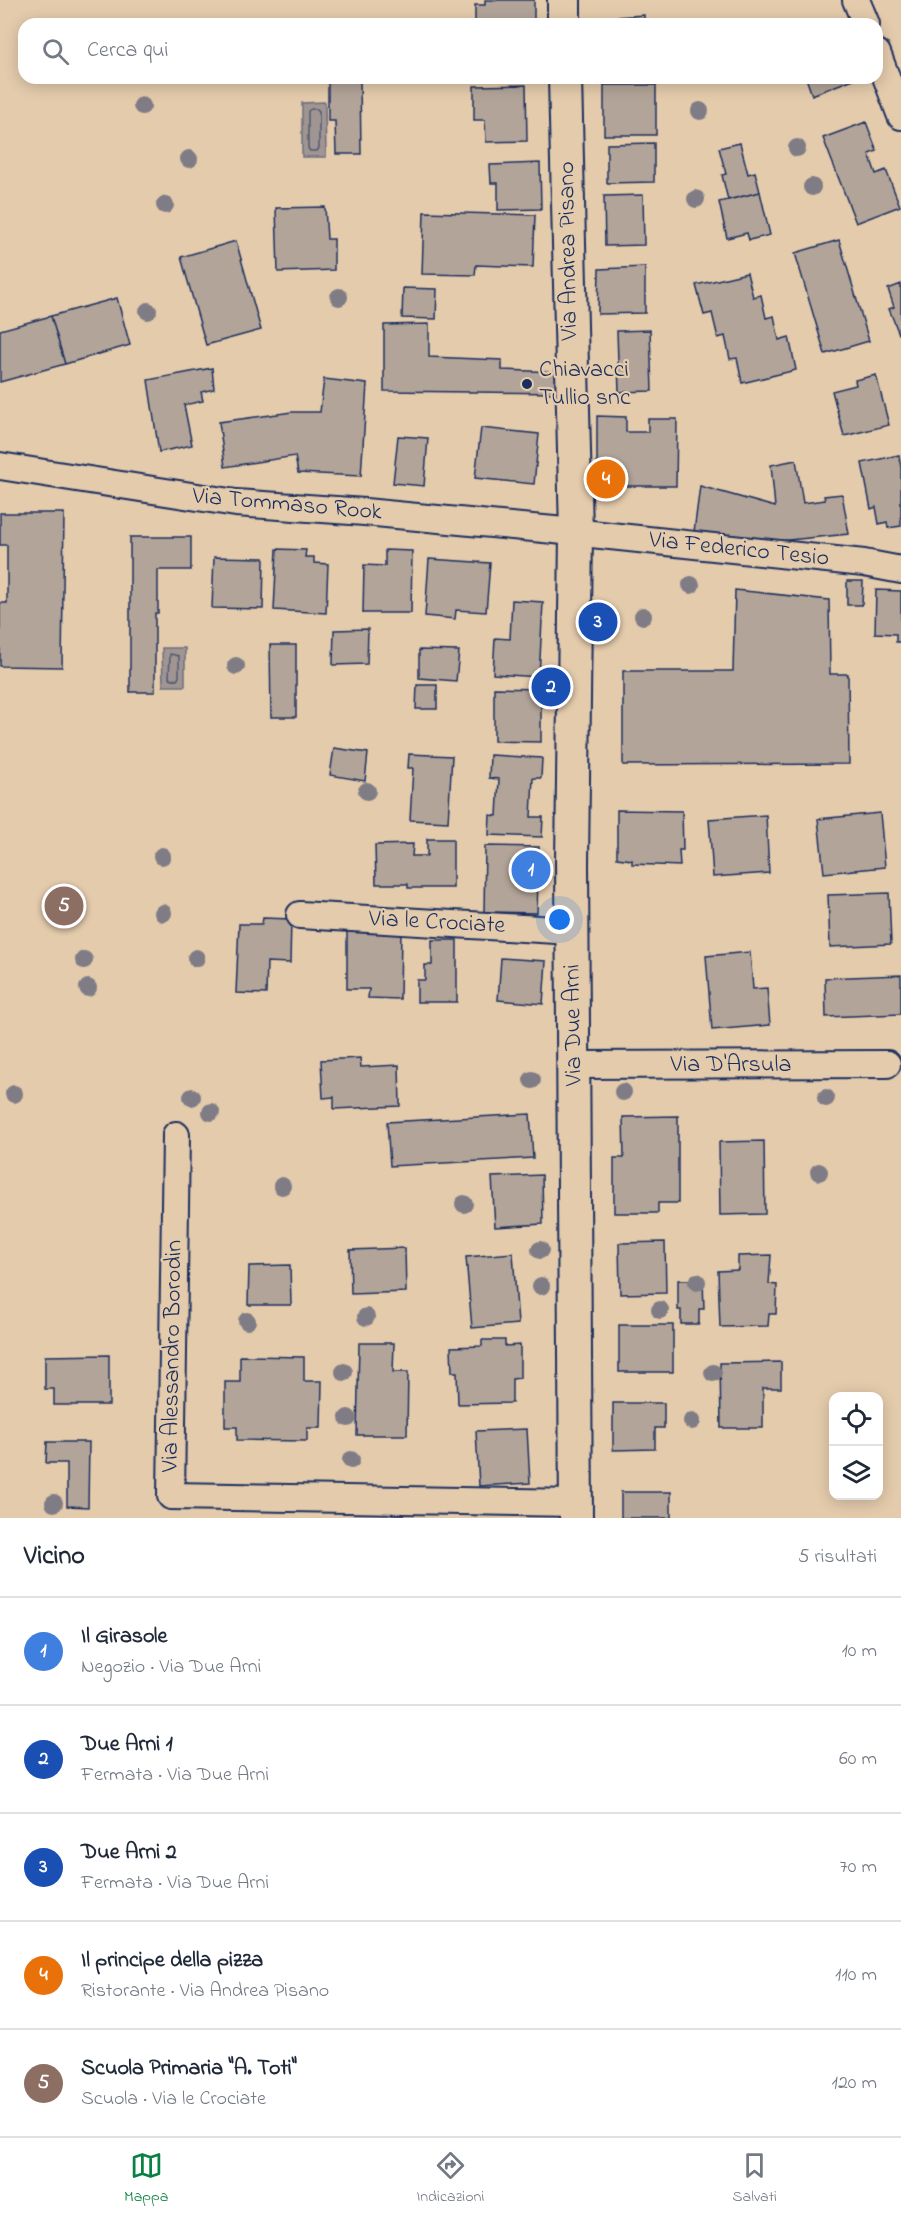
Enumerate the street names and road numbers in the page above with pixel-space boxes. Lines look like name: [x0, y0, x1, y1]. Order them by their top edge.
street label: Via Andrea Pisano: [550, 161, 588, 342]
street label: Via Tommaso Rook: [190, 479, 384, 531]
street label: Via Federico Tesio: [646, 523, 831, 577]
street label: Via le Crociate: [367, 902, 506, 944]
street label: Via Due Arni: [555, 964, 593, 1087]
street label: Via D'Arsula: [670, 1048, 791, 1083]
street label: Via Alessandro Borodin: [153, 1240, 193, 1473]

